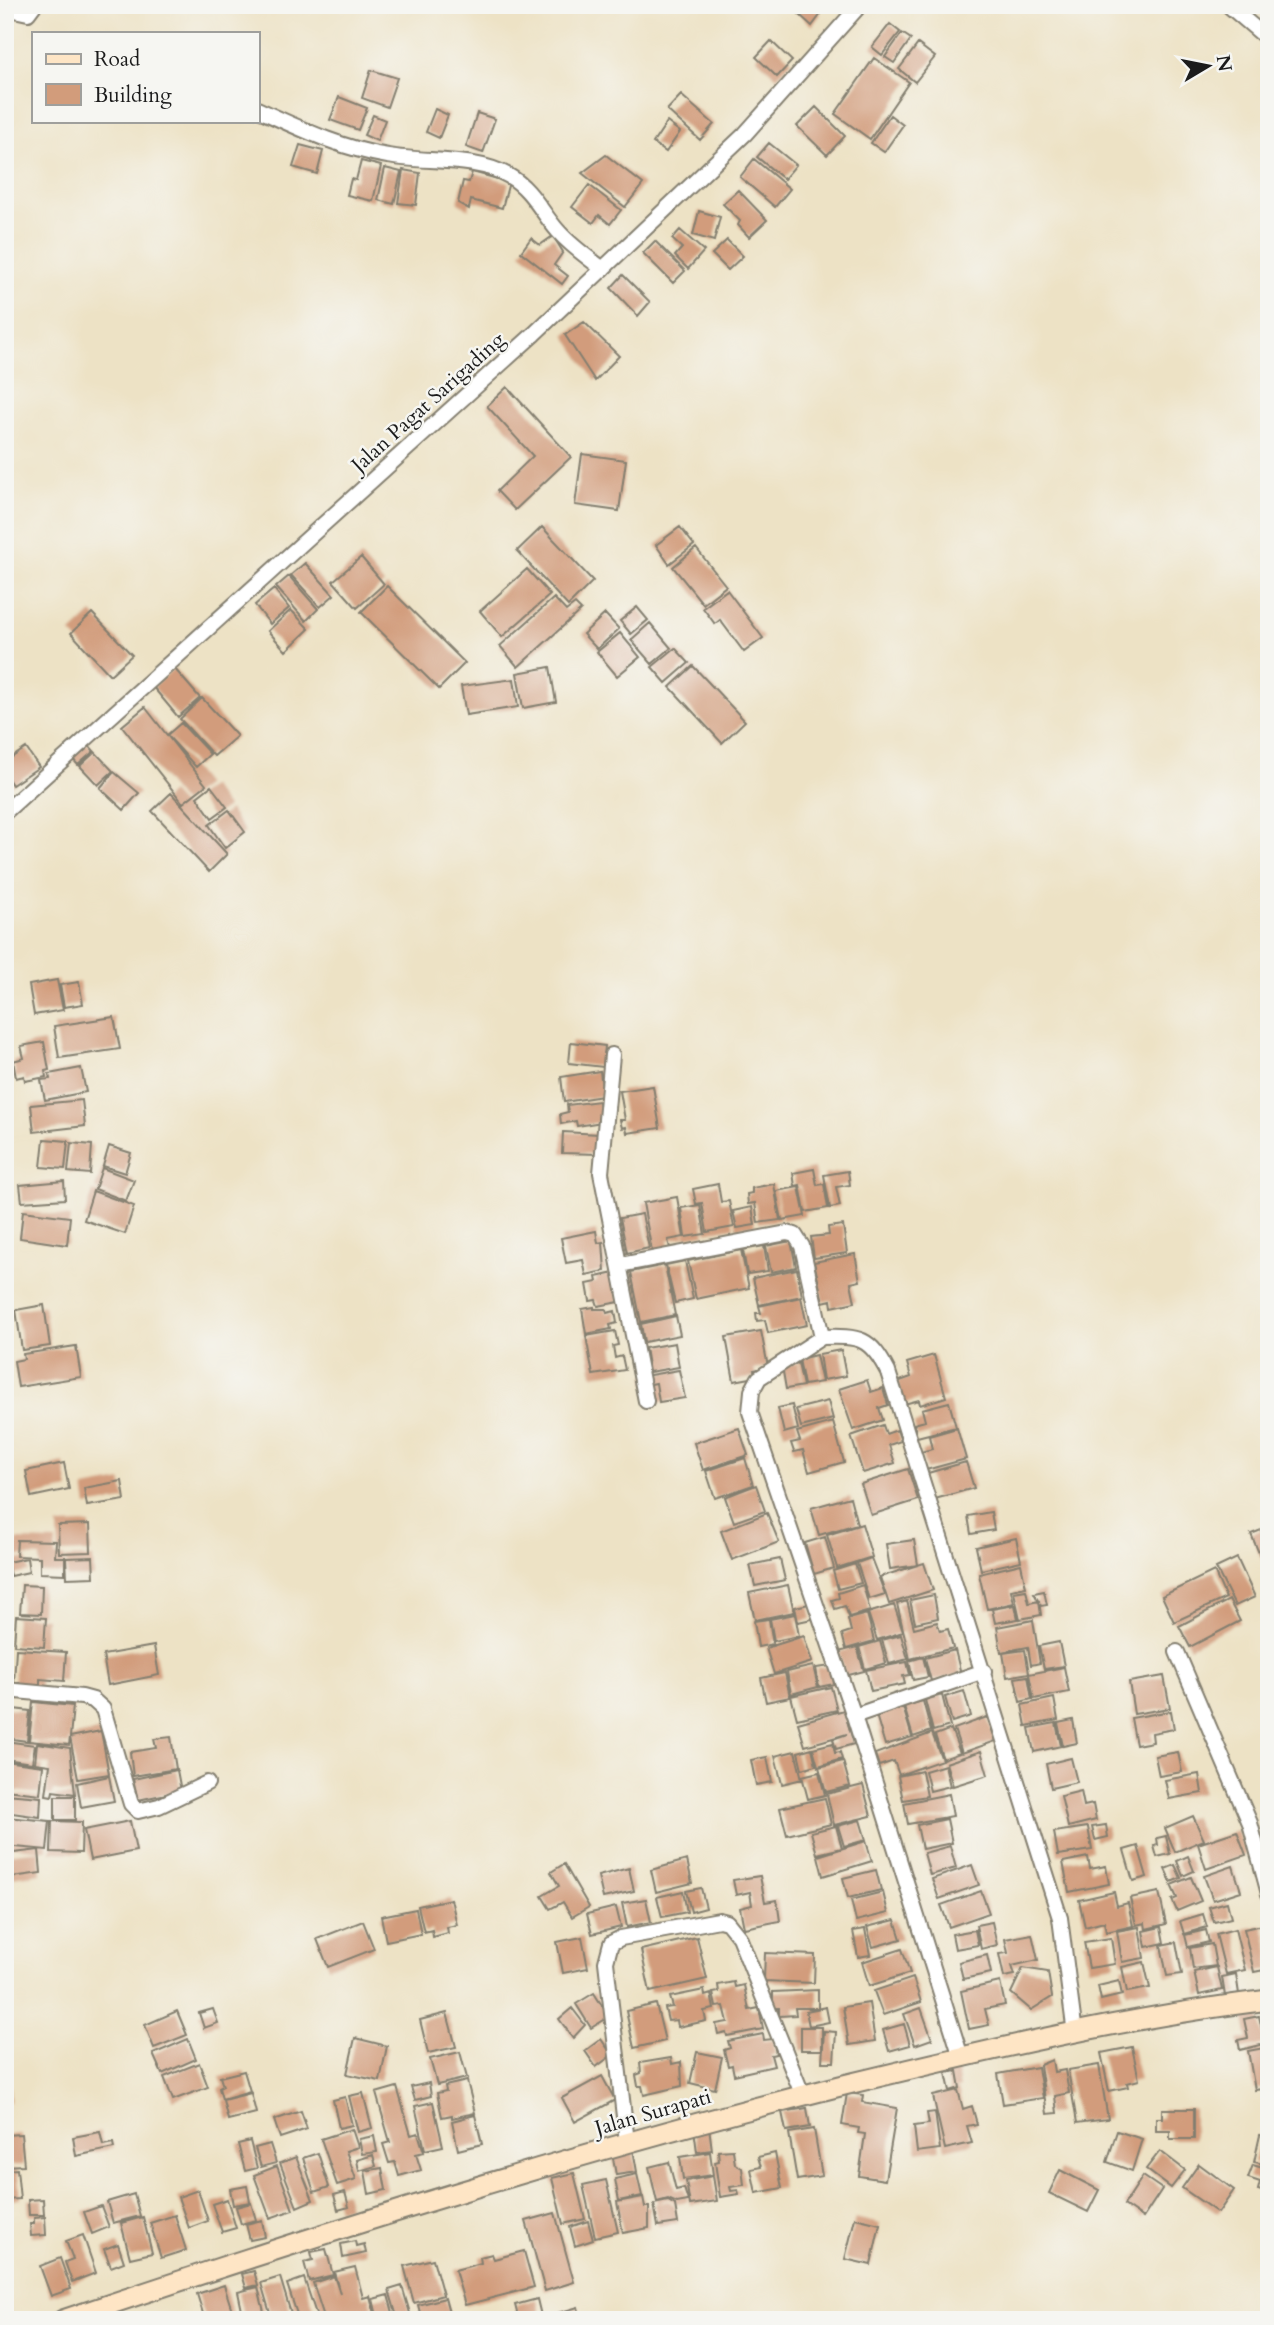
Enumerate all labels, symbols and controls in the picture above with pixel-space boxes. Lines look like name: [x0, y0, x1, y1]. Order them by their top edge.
legend: [32, 32, 259, 122]
north arrow: [1172, 32, 1242, 102]
text: Road: [94, 45, 140, 74]
text: N: [1210, 53, 1238, 74]
text: Building: [94, 81, 172, 110]
street label: Jalan Pagat Sarigading: [343, 325, 512, 481]
street label: Jalan Surapati: [589, 2082, 715, 2144]

